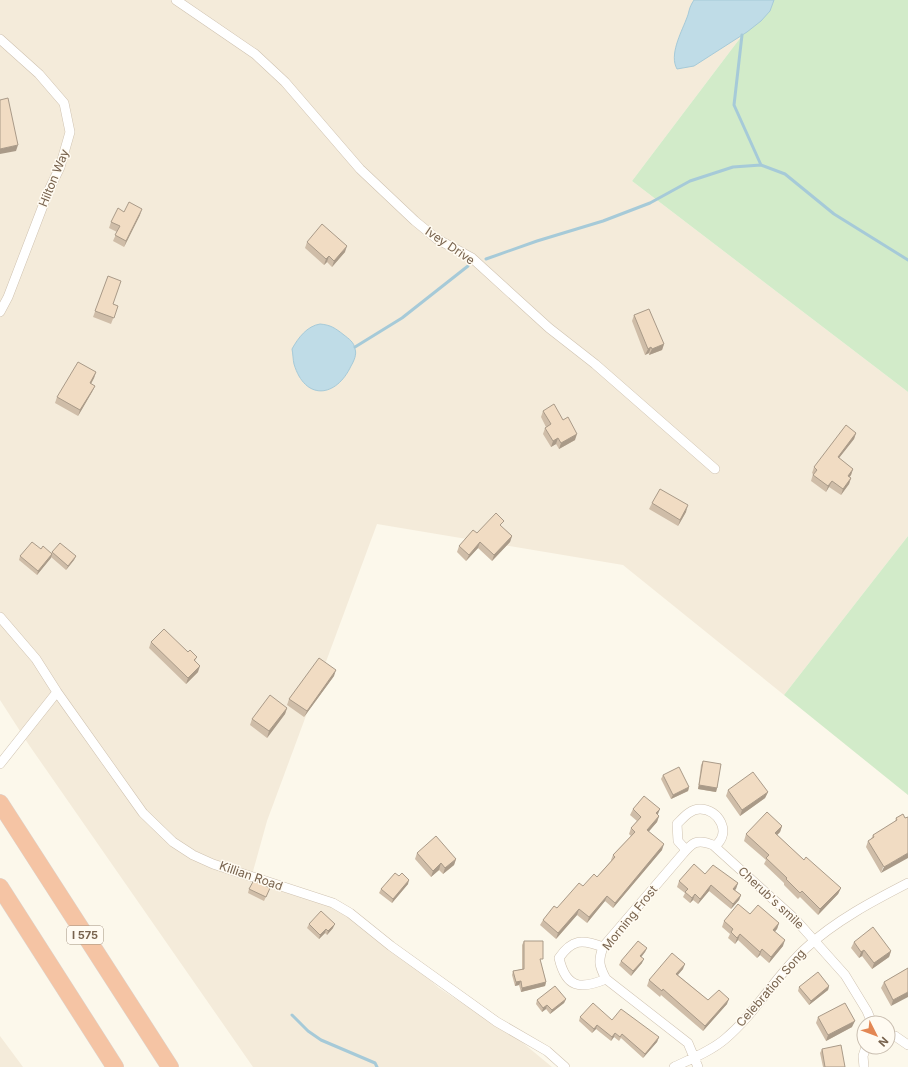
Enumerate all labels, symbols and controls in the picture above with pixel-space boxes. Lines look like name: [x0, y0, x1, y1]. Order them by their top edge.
street label: Hilton Way: [35, 147, 72, 209]
street label: Ivey Drive: [423, 224, 478, 268]
street label: Killian Road: [218, 858, 285, 893]
street label: Cherub's smile: [735, 863, 807, 932]
street label: Morning Frost: [599, 882, 660, 953]
road number: I 575: [67, 926, 103, 944]
street label: Celebration Song: [733, 946, 808, 1030]
north arrow: [856, 1015, 896, 1055]
text: N: [875, 1034, 891, 1049]

